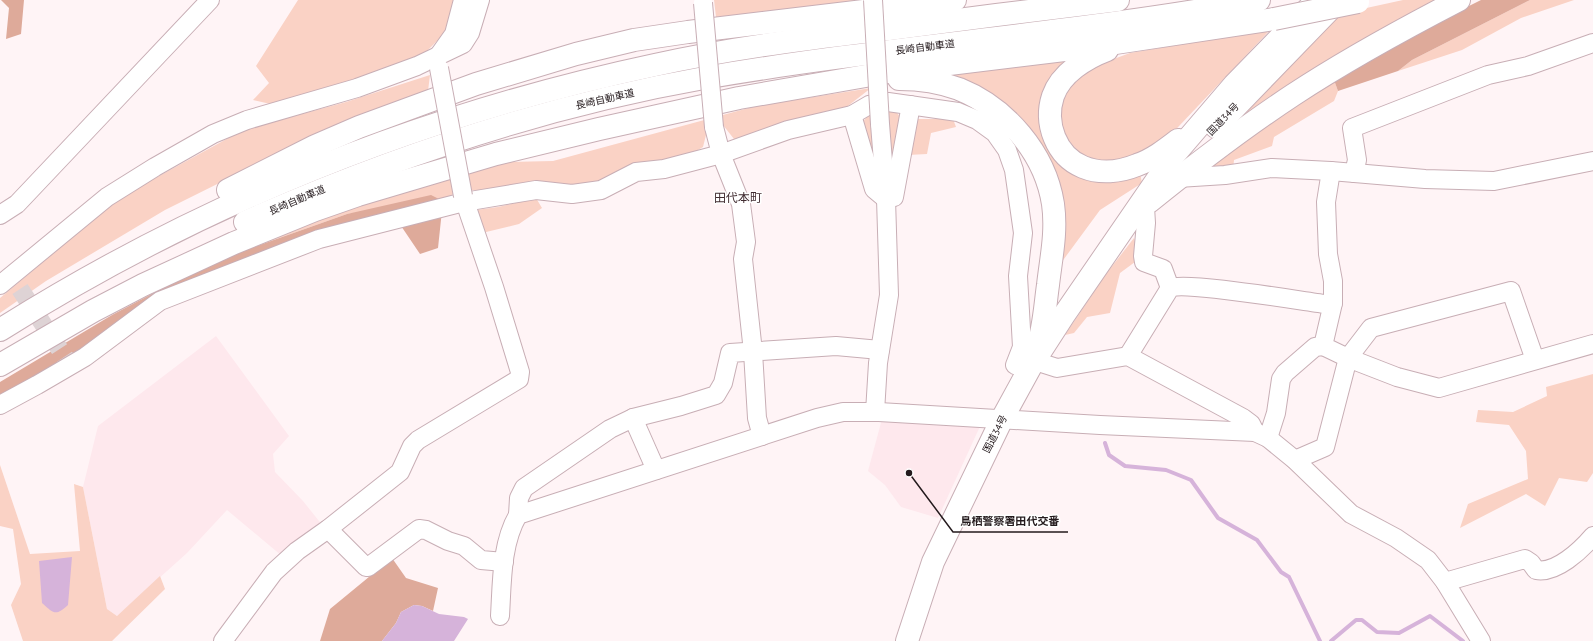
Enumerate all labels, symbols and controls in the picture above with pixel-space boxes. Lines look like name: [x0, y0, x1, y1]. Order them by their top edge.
street label: 長崎自動車道: [894, 37, 956, 57]
street label: 長崎自動車道: [574, 86, 636, 112]
street label: 国道34号: [1204, 100, 1242, 138]
street label: 長崎自動車道: [267, 182, 327, 218]
district label: 田代本町: [714, 190, 762, 205]
street label: 国道34号: [980, 413, 1010, 455]
callout: 鳥栖警察署田代交番: [953, 509, 1068, 532]
text: 鳥栖警察署田代交番: [961, 514, 1060, 528]

